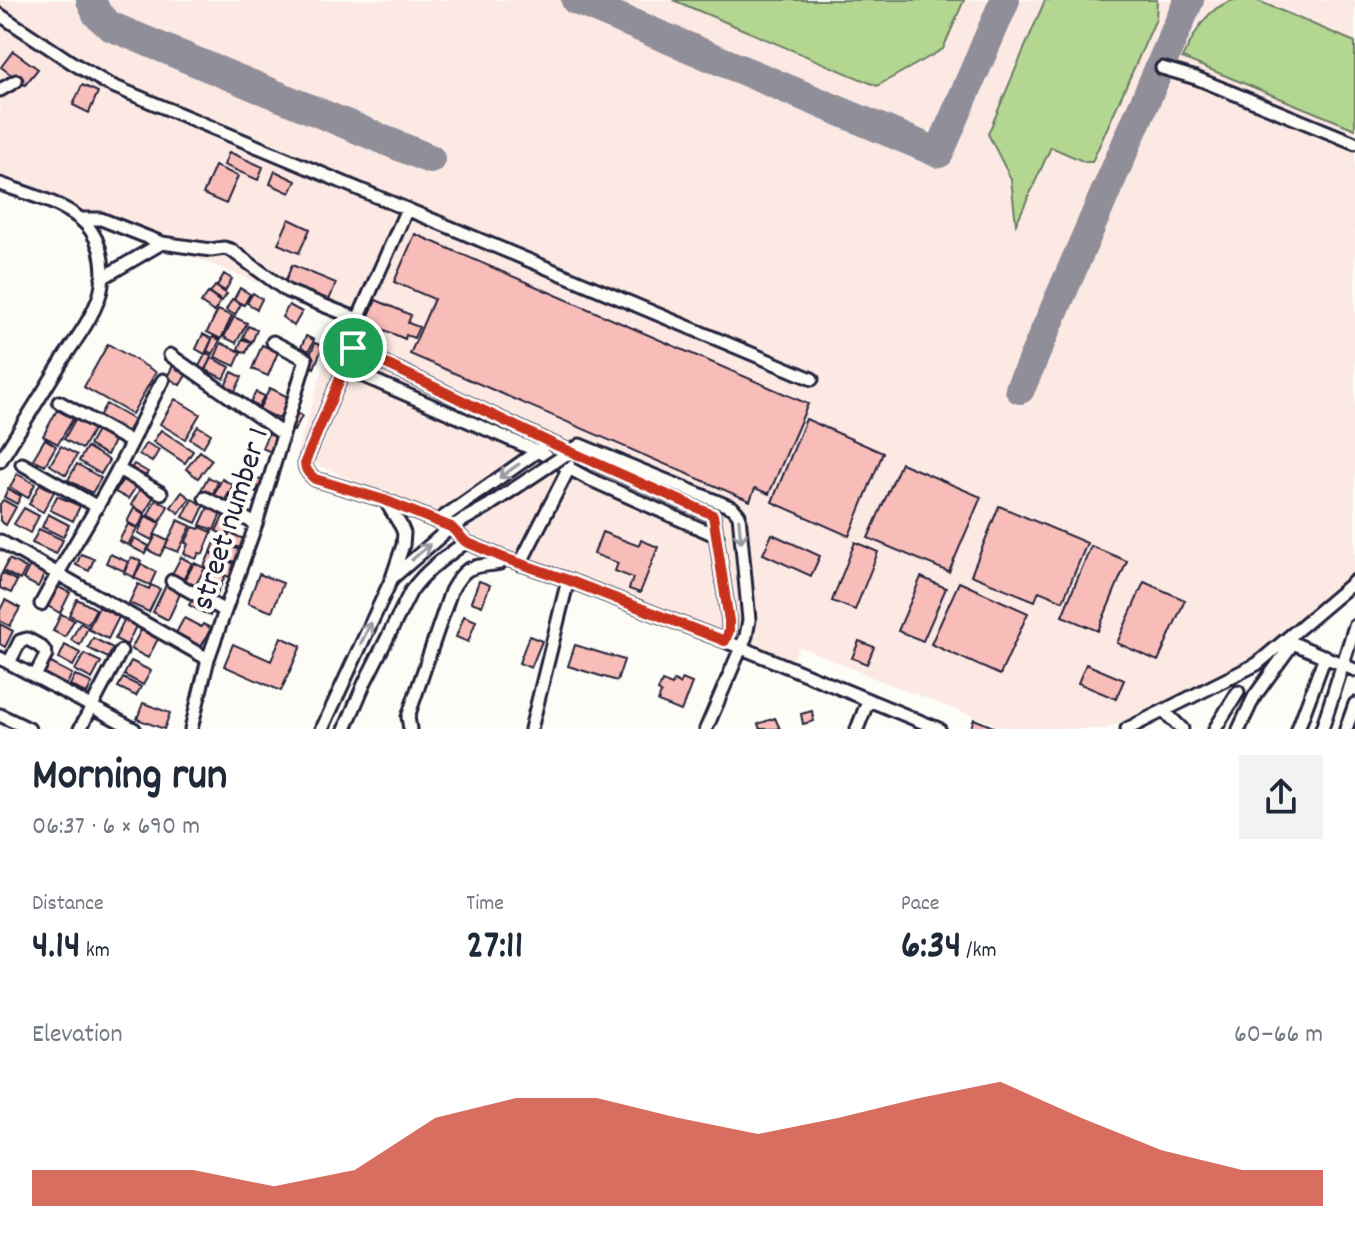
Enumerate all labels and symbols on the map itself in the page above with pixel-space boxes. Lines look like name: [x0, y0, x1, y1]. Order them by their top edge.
pin: [319, 314, 387, 382]
street label: street number 1: [182, 422, 284, 617]
one-way arrow: [499, 463, 521, 479]
one-way arrow: [733, 517, 748, 544]
one-way arrow: [411, 544, 431, 562]
one-way arrow: [359, 621, 374, 645]

